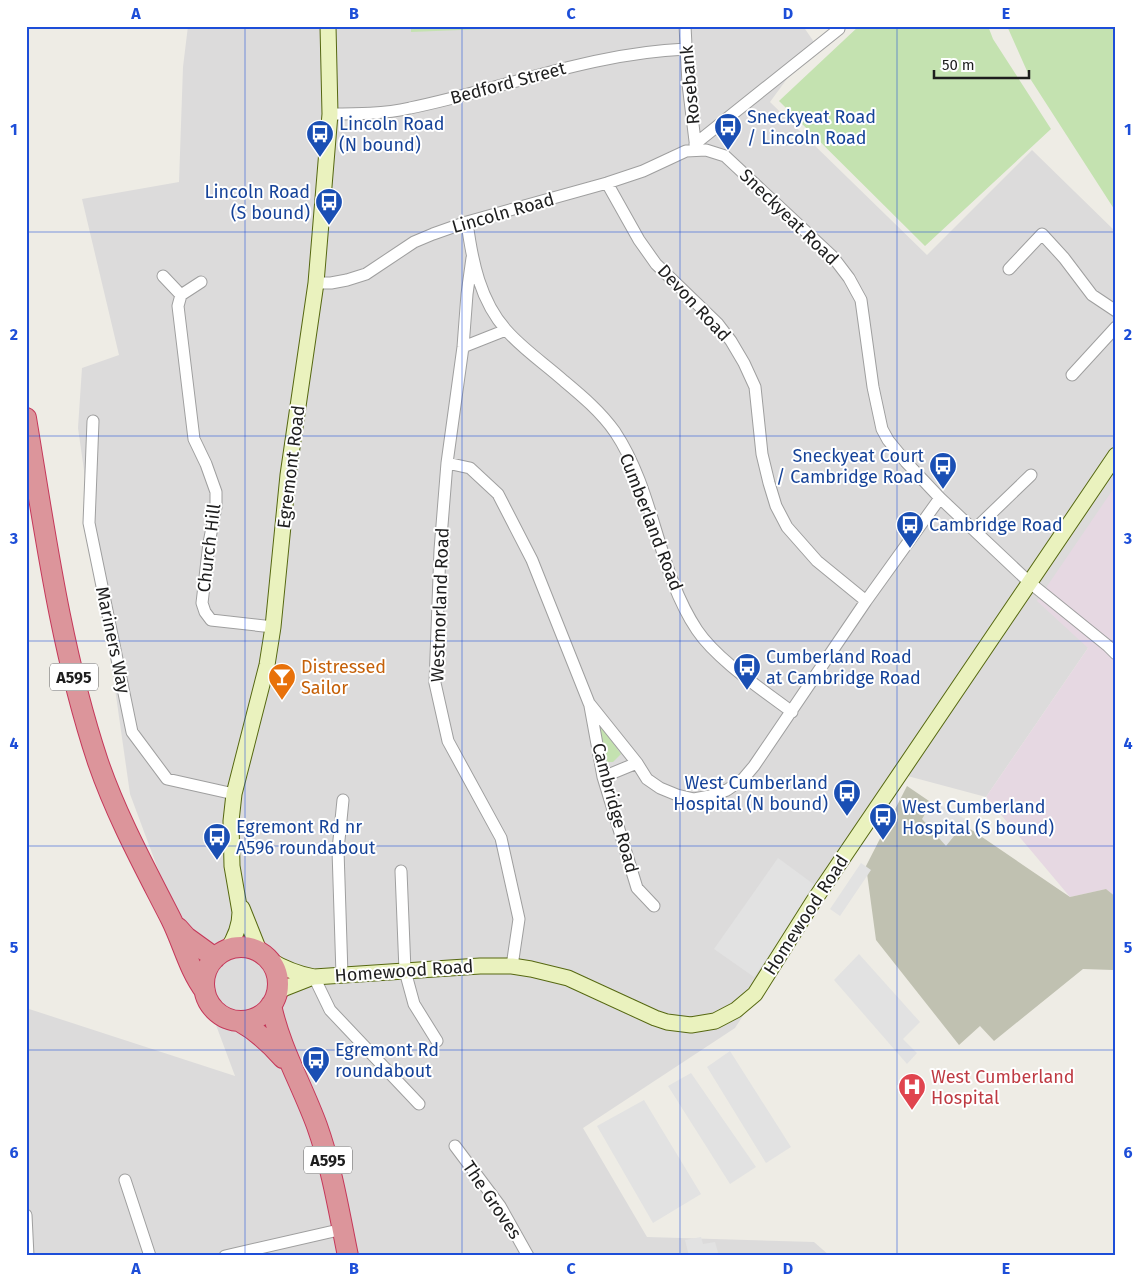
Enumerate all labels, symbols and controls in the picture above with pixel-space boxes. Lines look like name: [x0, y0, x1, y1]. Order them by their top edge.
text: A: [130, 4, 141, 23]
text: B: [349, 4, 359, 23]
text: C: [566, 4, 576, 23]
text: D: [783, 4, 793, 23]
text: E: [1002, 4, 1010, 23]
street label: Rosebank: [676, 44, 704, 126]
scale bar: [934, 48, 1030, 80]
text: 50 m: [942, 56, 975, 74]
street label: Bedford Street: [448, 57, 569, 109]
place label: Sneckyeat Road / Lincoln Road: [747, 106, 876, 149]
bus stop icon: Sneckyeat Road / Lincoln Road: [713, 112, 743, 151]
place label: Lincoln Road (N bound): [339, 113, 444, 156]
bus stop icon: Lincoln Road (N bound): [305, 119, 335, 158]
text: 1: [10, 120, 18, 139]
text: 1: [1124, 120, 1132, 139]
street label: Sneckyeat Road: [735, 164, 843, 270]
place label: Lincoln Road (S bound): [205, 181, 310, 224]
bus stop icon: Lincoln Road (S bound): [314, 187, 344, 226]
street label: Lincoln Road: [449, 188, 557, 238]
street label: Devon Road: [653, 260, 735, 346]
text: 2: [10, 325, 18, 344]
text: 2: [1124, 325, 1132, 344]
street label: Egremont Road: [273, 404, 309, 530]
place label: Sneckyeat Court / Cambridge Road: [776, 445, 924, 488]
street label: Cumberland Road: [615, 450, 687, 594]
bus stop icon: Sneckyeat Court / Cambridge Road: [928, 451, 958, 490]
street label: Church Hill: [193, 502, 225, 594]
bus stop icon: Cambridge Road: [895, 510, 925, 549]
place label: Cambridge Road: [929, 514, 1063, 536]
street label: Westmorland Road: [426, 527, 454, 683]
text: 3: [9, 529, 18, 548]
text: 3: [1123, 529, 1132, 548]
street label: Mariners Way: [91, 585, 135, 696]
place label: Cumberland Road at Cambridge Road: [766, 646, 921, 689]
bus stop icon: Cumberland Road at Cambridge Road: [732, 652, 762, 691]
place label: Distressed Sailor: [301, 656, 386, 699]
bar icon: Distressed Sailor: [267, 662, 297, 701]
road number: A595: [50, 664, 98, 690]
text: 4: [9, 734, 19, 753]
text: 4: [1123, 734, 1133, 753]
street label: Cambridge Road: [587, 741, 643, 875]
place label: West Cumberland Hospital (N bound): [673, 772, 828, 815]
bus stop icon: West Cumberland Hospital (N bound): [832, 778, 862, 817]
place label: West Cumberland Hospital (S bound): [902, 796, 1054, 839]
bus stop icon: West Cumberland Hospital (S bound): [868, 802, 898, 841]
place label: Egremont Rd nr A596 roundabout: [236, 816, 376, 859]
bus stop icon: Egremont Rd nr A596 roundabout: [202, 822, 232, 861]
street label: Homewood Road: [759, 851, 853, 979]
text: 5: [10, 938, 19, 957]
text: 5: [1124, 938, 1133, 957]
street label: Homewood Road: [334, 955, 474, 987]
place label: Egremont Rd roundabout: [335, 1039, 439, 1082]
bus stop icon: Egremont Rd roundabout: [301, 1045, 331, 1084]
place label: West Cumberland Hospital: [931, 1066, 1075, 1109]
hospital icon: West Cumberland Hospital: [897, 1072, 927, 1111]
text: 6: [9, 1143, 19, 1162]
text: 6: [1123, 1143, 1133, 1162]
road number: A595: [304, 1146, 352, 1174]
street label: The Groves: [458, 1157, 526, 1243]
text: A: [130, 1259, 141, 1278]
text: B: [349, 1259, 359, 1278]
text: C: [566, 1259, 576, 1278]
text: D: [783, 1259, 793, 1278]
text: E: [1002, 1259, 1010, 1278]

